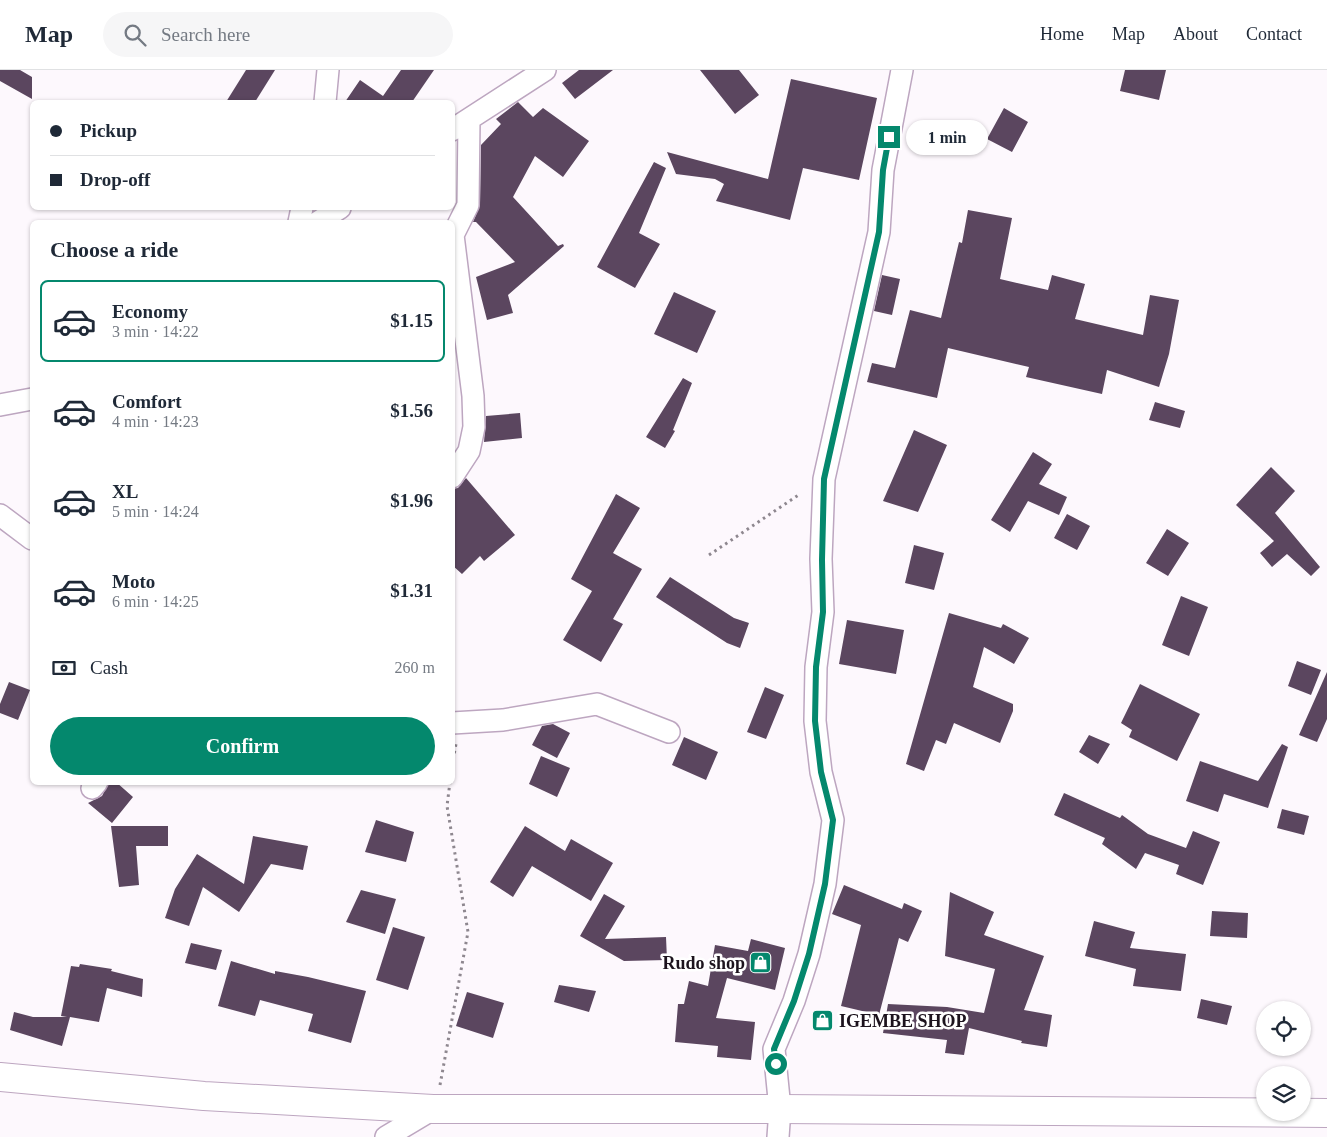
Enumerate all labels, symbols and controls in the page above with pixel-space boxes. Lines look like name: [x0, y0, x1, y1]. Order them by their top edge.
search box: [103, 12, 453, 57]
text: Map: [25, 21, 73, 47]
icon: search: [121, 21, 149, 49]
text: Search here: [161, 24, 250, 45]
text: Home: [1040, 24, 1084, 44]
text: Map: [1112, 24, 1145, 44]
text: About: [1173, 24, 1218, 44]
text: Contact: [1246, 24, 1302, 44]
text: Pickup: [80, 120, 137, 141]
callout: 1 min: [906, 120, 989, 154]
route end: [878, 126, 900, 148]
text: 1 min: [928, 129, 966, 146]
text: Drop-off: [80, 169, 150, 190]
text: Choose a ride: [50, 237, 178, 262]
icon: car: [52, 299, 97, 344]
text: Economy: [112, 301, 188, 322]
text: $1.15: [390, 310, 433, 331]
text: 3 min · 14:22: [112, 323, 199, 340]
icon: car: [52, 389, 97, 434]
text: Comfort: [112, 391, 182, 412]
text: $1.56: [390, 400, 433, 421]
text: 4 min · 14:23: [112, 413, 199, 430]
icon: car: [52, 479, 97, 524]
text: XL: [112, 481, 138, 502]
text: $1.96: [390, 490, 433, 511]
text: 5 min · 14:24: [112, 503, 199, 520]
icon: car: [52, 569, 97, 614]
text: Moto: [112, 571, 155, 592]
text: $1.31: [390, 580, 433, 601]
text: 6 min · 14:25: [112, 593, 199, 610]
icon: cash: [50, 654, 78, 682]
text: Cash: [90, 657, 128, 678]
text: 260 m: [395, 659, 435, 676]
button: Confirm: [50, 717, 435, 775]
shop icon: Rudo shop: [749, 951, 773, 975]
place label: Rudo shop: [662, 953, 745, 973]
map controls: [1256, 1001, 1311, 1121]
button: locate: [1256, 1001, 1311, 1056]
shop icon: IGEMBE SHOP: [811, 1009, 835, 1033]
place label: IGEMBE SHOP: [839, 1011, 967, 1031]
route start: [765, 1053, 787, 1075]
button: layers: [1256, 1066, 1311, 1121]

